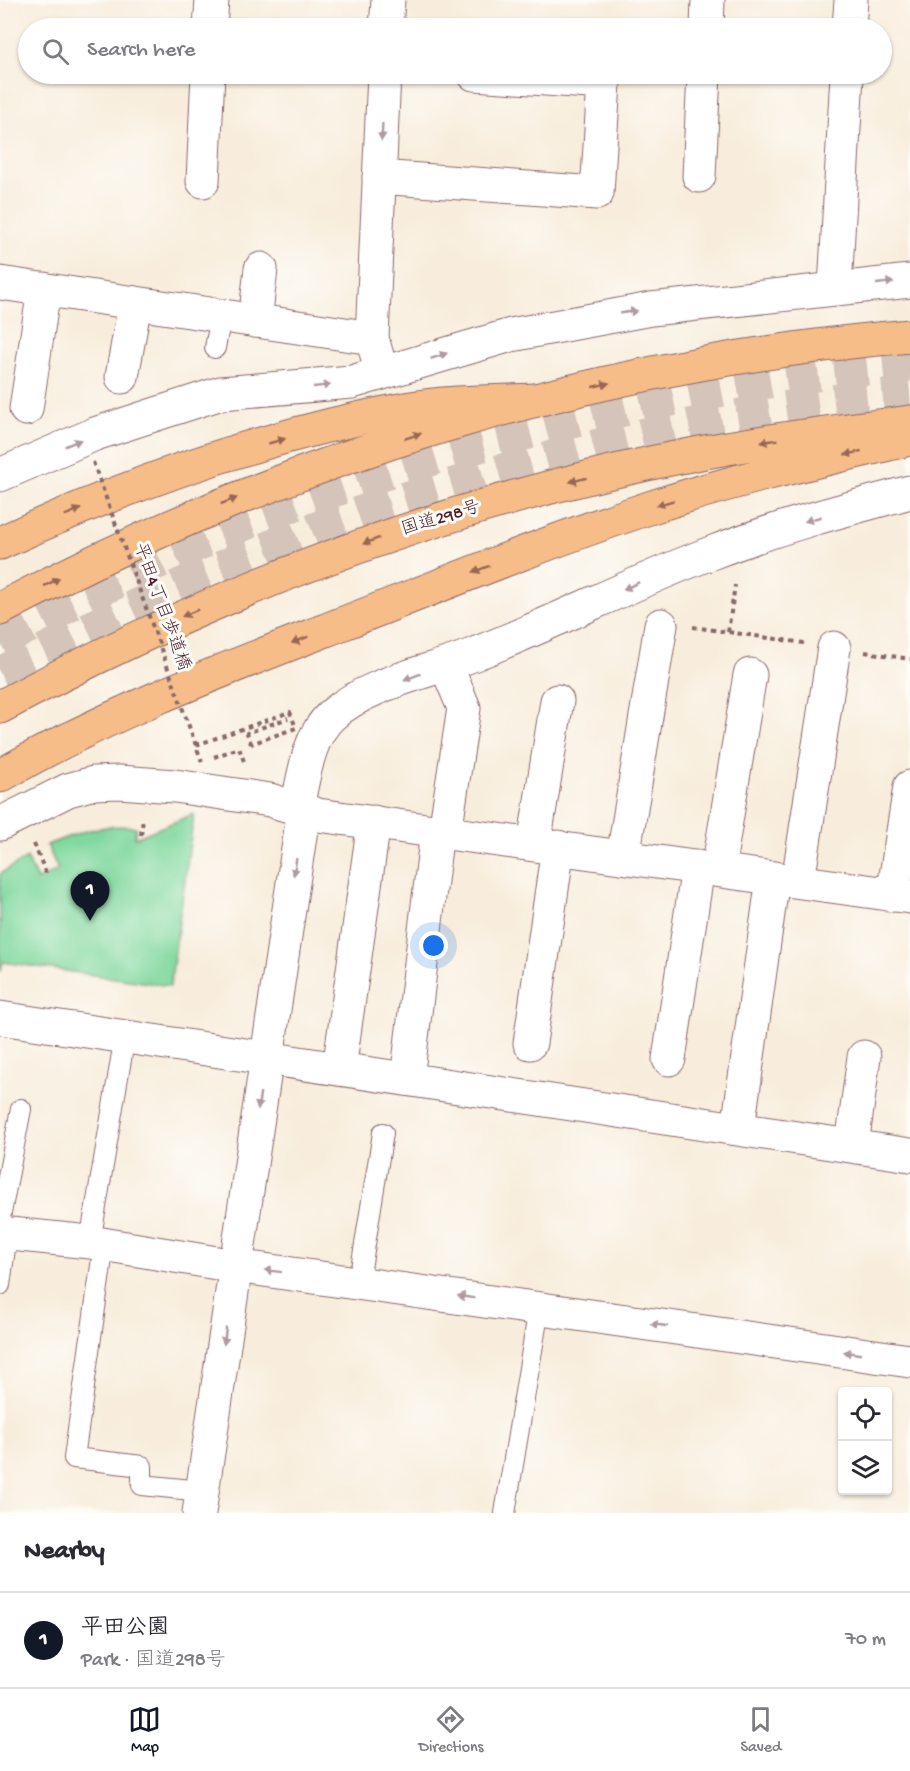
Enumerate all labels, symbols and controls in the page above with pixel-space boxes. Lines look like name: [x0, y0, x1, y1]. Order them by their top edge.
search box: [18, 18, 892, 84]
icon: search: [39, 35, 72, 68]
text: Search here: [87, 38, 195, 64]
one-way arrow: [377, 122, 386, 141]
one-way arrow: [876, 278, 895, 288]
one-way arrow: [620, 308, 639, 317]
one-way arrow: [430, 350, 448, 360]
one-way arrow: [592, 380, 611, 389]
one-way arrow: [313, 381, 332, 391]
one-way arrow: [404, 431, 422, 440]
one-way arrow: [268, 436, 286, 445]
one-way arrow: [759, 437, 778, 446]
one-way arrow: [64, 438, 82, 447]
one-way arrow: [844, 448, 862, 458]
one-way arrow: [569, 476, 587, 486]
one-way arrow: [220, 496, 238, 505]
street label: 国道298号: [399, 496, 483, 541]
one-way arrow: [656, 499, 674, 508]
one-way arrow: [64, 507, 82, 516]
one-way arrow: [804, 515, 822, 524]
one-way arrow: [362, 537, 380, 547]
street label: 平田4丁目歩道橋: [128, 540, 195, 674]
one-way arrow: [472, 565, 490, 575]
one-way arrow: [43, 577, 60, 587]
one-way arrow: [622, 582, 639, 591]
one-way arrow: [180, 608, 198, 618]
one-way arrow: [291, 636, 309, 645]
one-way arrow: [403, 673, 421, 683]
one-way arrow: [291, 858, 300, 877]
pin: 1: [70, 872, 110, 921]
your location: [419, 931, 448, 960]
one-way arrow: [255, 1092, 264, 1111]
one-way arrow: [263, 1266, 282, 1275]
one-way arrow: [456, 1293, 475, 1302]
one-way arrow: [649, 1321, 668, 1330]
one-way arrow: [220, 1327, 229, 1346]
one-way arrow: [842, 1348, 861, 1357]
map controls: [838, 1387, 892, 1495]
button: locate: [838, 1387, 892, 1441]
button: layers: [838, 1441, 892, 1495]
text: Nearby: [24, 1537, 105, 1568]
text: 平田公園: [81, 1616, 169, 1642]
text: 1: [39, 1629, 48, 1652]
text: 70 m: [845, 1629, 886, 1652]
text: Park · 国道298号: [81, 1650, 226, 1673]
tab: Map: [128, 1703, 161, 1758]
tab: Directions: [418, 1703, 484, 1758]
tab: Saved: [740, 1703, 781, 1758]

